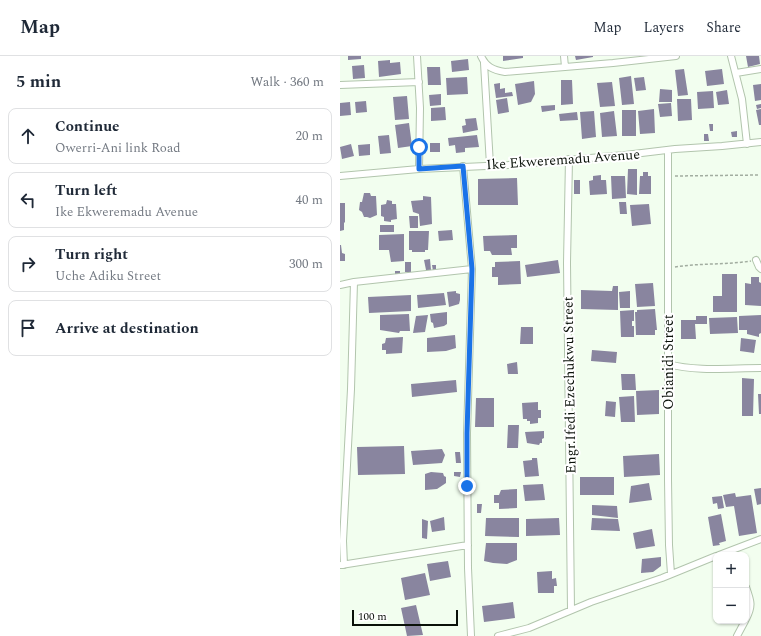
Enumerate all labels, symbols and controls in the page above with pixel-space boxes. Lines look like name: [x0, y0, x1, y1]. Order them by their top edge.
text: Map: [20, 13, 60, 42]
text: Map: [593, 17, 622, 38]
text: Layers: [644, 17, 684, 38]
text: Share: [706, 17, 741, 38]
text: 5 min: [16, 69, 61, 95]
text: Walk · 360 m: [250, 72, 324, 92]
text: Continue: [55, 115, 120, 138]
icon: ahead: [17, 125, 39, 147]
text: 20 m: [296, 126, 323, 146]
text: Owerri-Ani link Road: [55, 138, 181, 158]
route start: [410, 138, 428, 156]
street label: Ike Ekweremadu Avenue: [485, 144, 641, 175]
text: Turn left: [55, 179, 117, 202]
icon: left: [17, 189, 39, 211]
text: 40 m: [296, 190, 323, 210]
text: Ike Ekweremadu Avenue: [55, 202, 198, 222]
text: Turn right: [55, 243, 128, 266]
icon: right: [17, 253, 39, 275]
text: 300 m: [289, 254, 323, 274]
text: Uche Adiku Street: [55, 266, 161, 286]
street label: Engr.Ifedi Ezechukwu Street: [557, 296, 582, 474]
street label: Obianidi Street: [658, 314, 679, 410]
icon: arrive: [17, 317, 39, 339]
text: Arrive at destination: [55, 317, 199, 340]
route end: [458, 477, 476, 495]
map controls: [713, 552, 749, 624]
button: +: [713, 552, 749, 588]
button: −: [713, 588, 749, 624]
scale bar: [352, 608, 458, 627]
text: 100 m: [358, 608, 387, 625]

